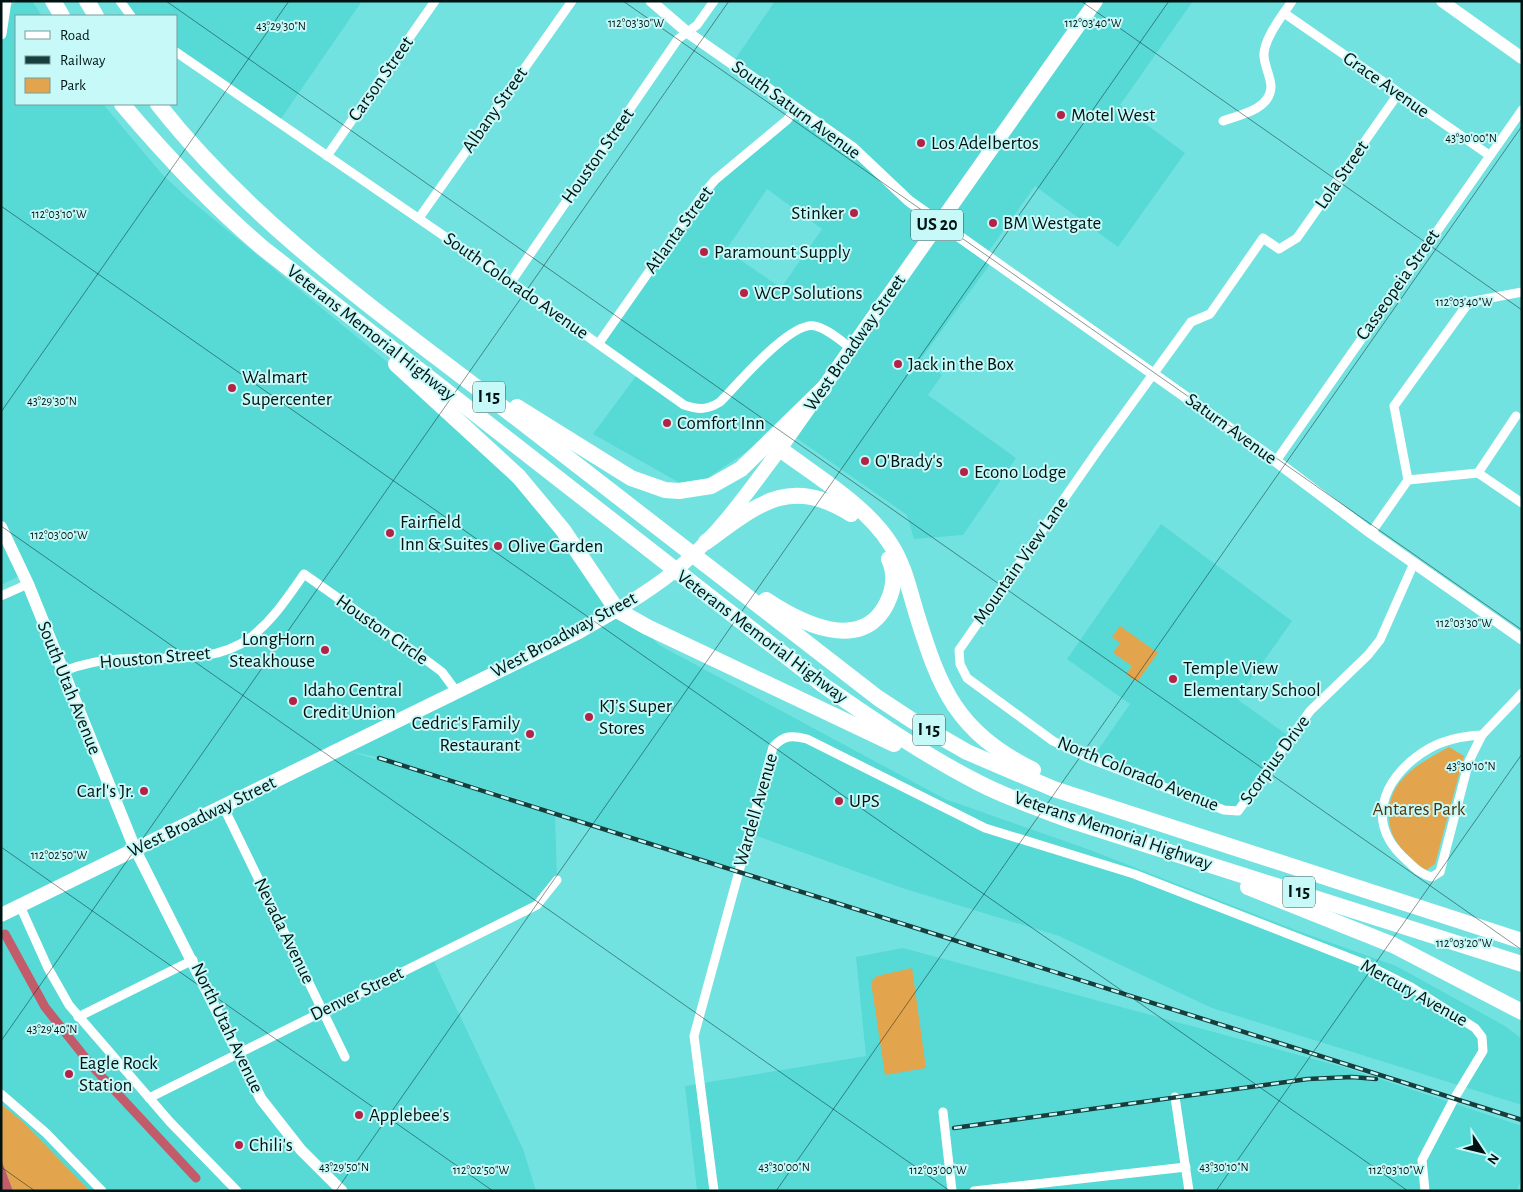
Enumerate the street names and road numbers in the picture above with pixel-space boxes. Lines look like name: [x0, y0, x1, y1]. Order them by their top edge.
street label: Carson Street: [345, 33, 417, 125]
street label: Grace Avenue: [1339, 48, 1433, 122]
street label: South Saturn Avenue: [728, 57, 864, 163]
street label: Albany Street: [459, 64, 531, 156]
street label: Houston Street: [558, 105, 638, 207]
street label: Lola Street: [1312, 137, 1372, 213]
street label: Atlanta Street: [641, 183, 717, 277]
road number: US 20: [911, 210, 963, 240]
street label: Casseopeia Street: [1353, 226, 1443, 344]
street label: South Colorado Avenue: [440, 229, 592, 343]
street label: Veterans Memorial Highway: [283, 261, 459, 405]
street label: West Broadway Street: [801, 271, 909, 415]
road number: I 15: [473, 382, 505, 412]
street label: Saturn Avenue: [1182, 390, 1280, 468]
street label: Mountain View Lane: [970, 494, 1072, 628]
street label: Veterans Memorial Highway: [673, 567, 851, 707]
street label: West Broadway Street: [488, 589, 640, 681]
street label: Houston Circle: [332, 591, 432, 669]
street label: South Utah Avenue: [34, 619, 104, 757]
street label: Houston Street: [99, 644, 211, 672]
street label: Scorpius Drive: [1237, 712, 1313, 808]
road number: I 15: [913, 714, 945, 746]
street label: North Colorado Avenue: [1055, 733, 1221, 815]
street label: Wardell Avenue: [731, 751, 781, 869]
street label: West Broadway Street: [125, 773, 279, 861]
street label: Veterans Memorial Highway: [1011, 788, 1215, 874]
street label: Nevada Avenue: [250, 875, 318, 987]
road number: I 15: [1283, 876, 1315, 908]
street label: Mercury Avenue: [1357, 956, 1471, 1030]
street label: North Utah Avenue: [187, 960, 267, 1096]
street label: Denver Street: [307, 963, 407, 1025]

